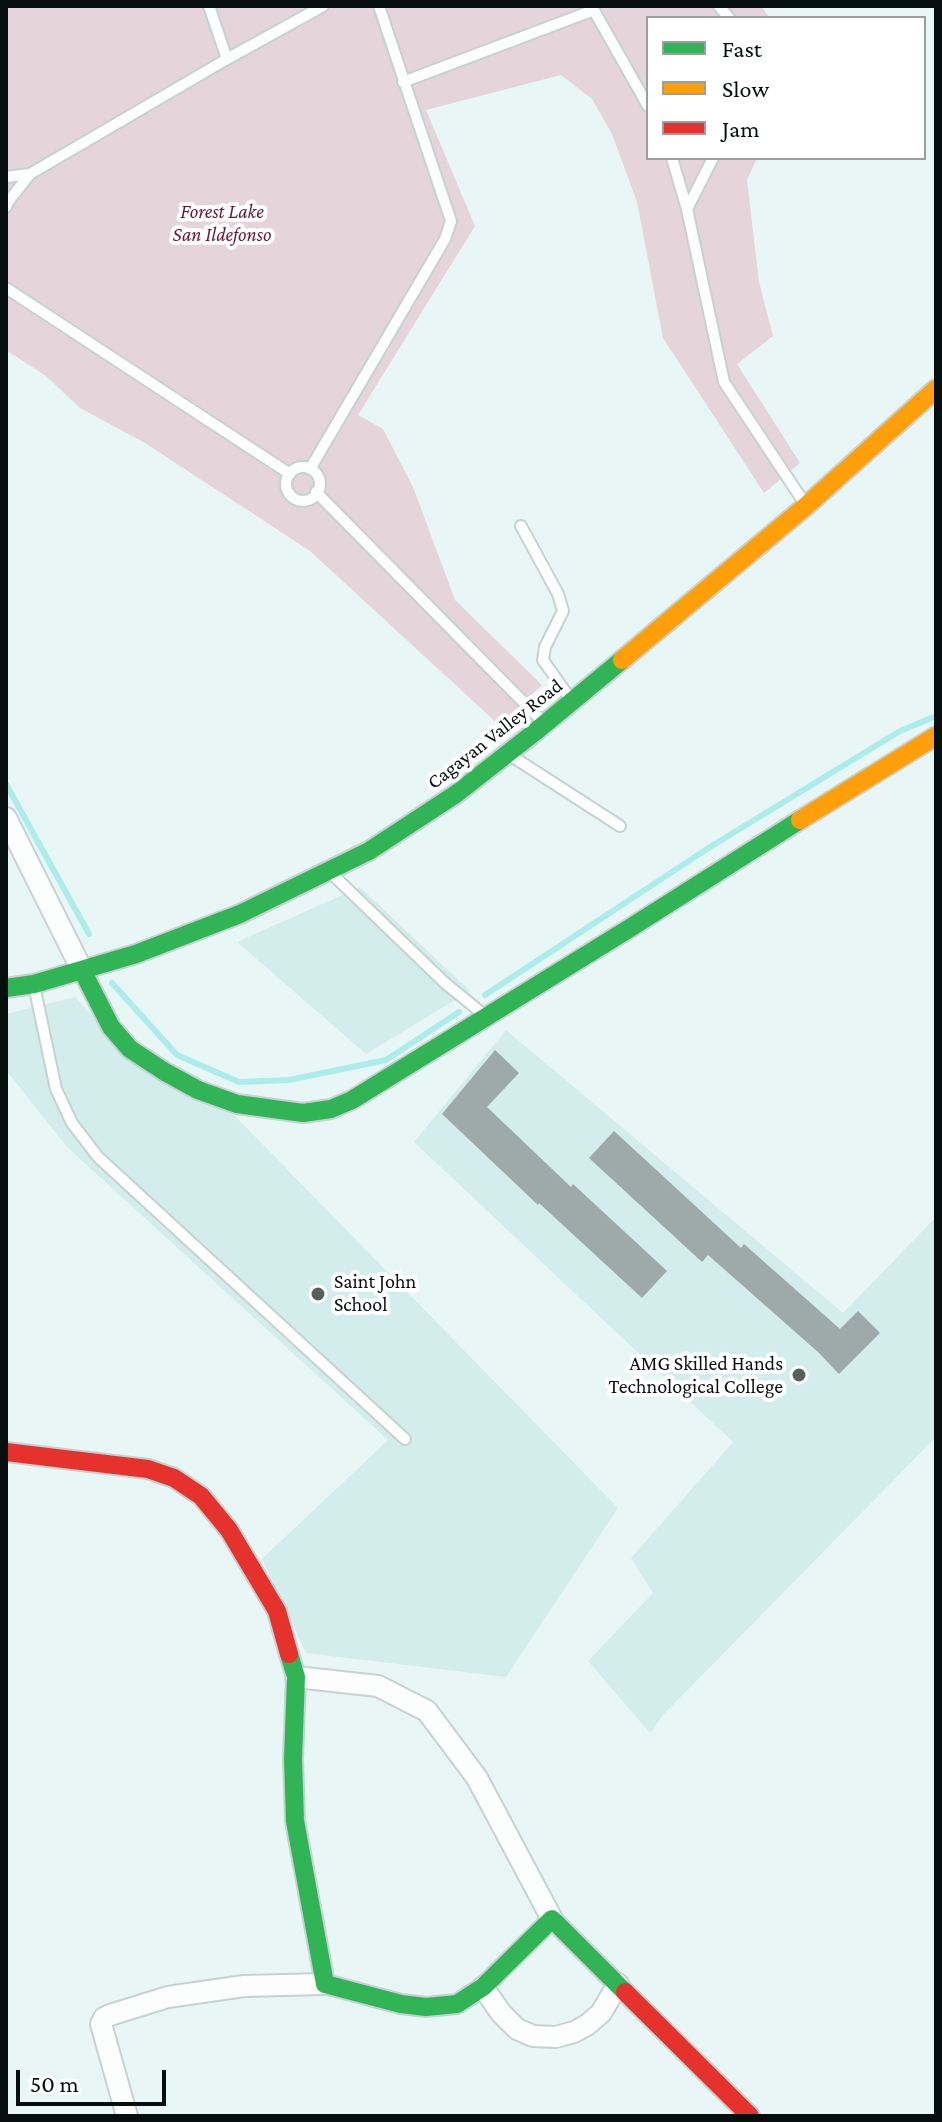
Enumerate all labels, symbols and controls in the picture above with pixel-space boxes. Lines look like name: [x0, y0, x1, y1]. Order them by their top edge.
legend: [646, 16, 926, 160]
text: Fast: [722, 35, 762, 62]
text: Slow: [722, 75, 769, 102]
text: Jam: [722, 115, 760, 142]
park label: Forest Lake San Ildefonso: [173, 200, 271, 247]
street label: Cagayan Valley Road: [423, 674, 567, 794]
place label: Saint John School: [334, 1270, 416, 1317]
marker: Saint John School: [309, 1285, 327, 1303]
place label: AMG Skilled Hands Technological College: [609, 1352, 783, 1399]
marker: AMG Skilled Hands Technological College: [790, 1366, 808, 1384]
scale bar: [20, 2054, 170, 2104]
text: 50 m: [30, 2070, 79, 2097]

